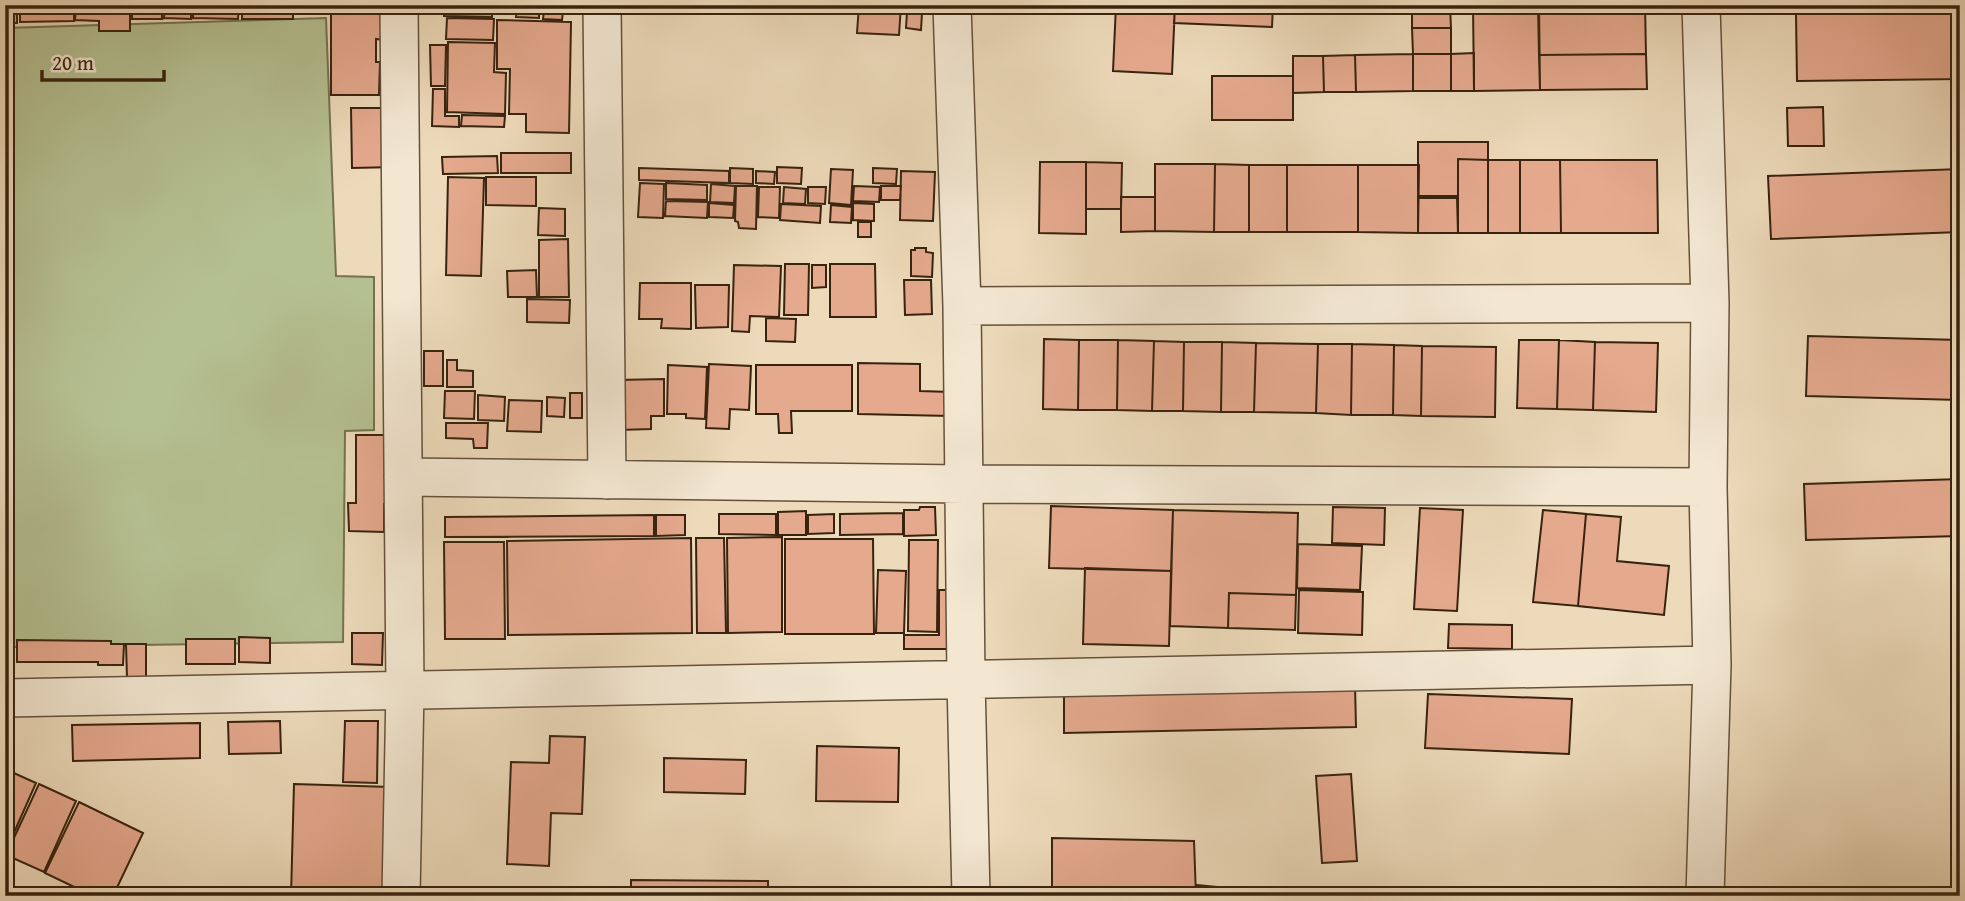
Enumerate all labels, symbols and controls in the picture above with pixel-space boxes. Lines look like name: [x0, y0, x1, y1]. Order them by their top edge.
scale bar: [42, 38, 164, 82]
text: 20 m: [52, 47, 94, 78]

